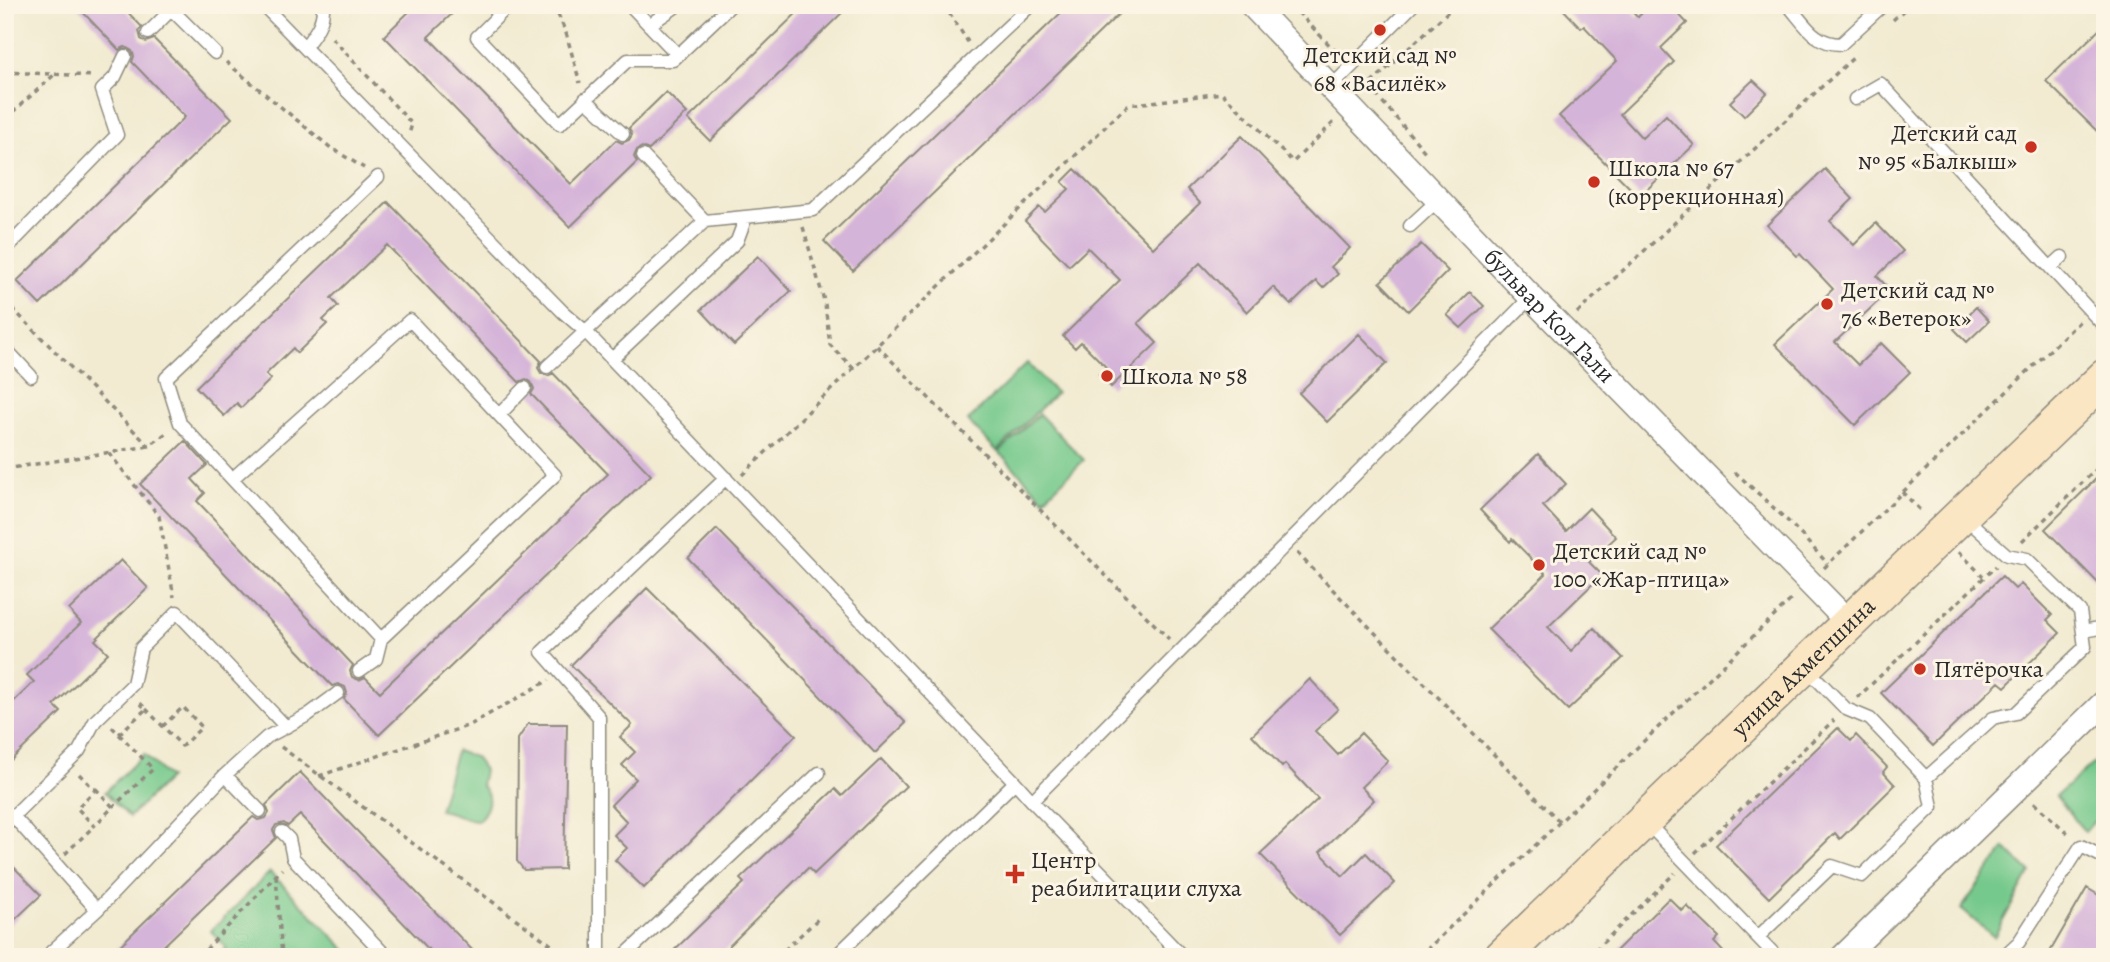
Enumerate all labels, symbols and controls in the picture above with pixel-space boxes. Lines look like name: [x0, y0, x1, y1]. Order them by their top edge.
marker: Детский сад № 68 «Василёк»: [1372, 22, 1388, 38]
place label: Детский сад № 68 «Василёк»: [1303, 39, 1457, 99]
place label: Детский сад № 95 «Балкыш»: [1858, 117, 2017, 177]
marker: Детский сад № 95 «Балкыш»: [2023, 139, 2039, 155]
place label: Школа № 67 (коррекционная): [1608, 152, 1784, 212]
marker: Школа № 67 (коррекционная): [1586, 174, 1602, 190]
street label: бульвар Кол Гали: [1477, 241, 1622, 390]
place label: Детский сад № 76 «Ветерок»: [1841, 274, 1994, 334]
marker: Детский сад № 76 «Ветерок»: [1819, 296, 1835, 312]
place label: Школа № 58: [1121, 360, 1248, 392]
marker: Школа № 58: [1099, 368, 1115, 384]
place label: Детский сад № 100 «Жар-птица»: [1553, 535, 1729, 595]
marker: Детский сад № 100 «Жар-птица»: [1531, 557, 1547, 573]
street label: улица Ахметшина: [1724, 590, 1882, 745]
place label: Пятёрочка: [1934, 653, 2044, 685]
marker: Пятёрочка: [1912, 661, 1928, 677]
place label: Центр реабилитации слуха: [1031, 844, 1242, 904]
marker: Центр реабилитации слуха: [1005, 864, 1025, 884]

